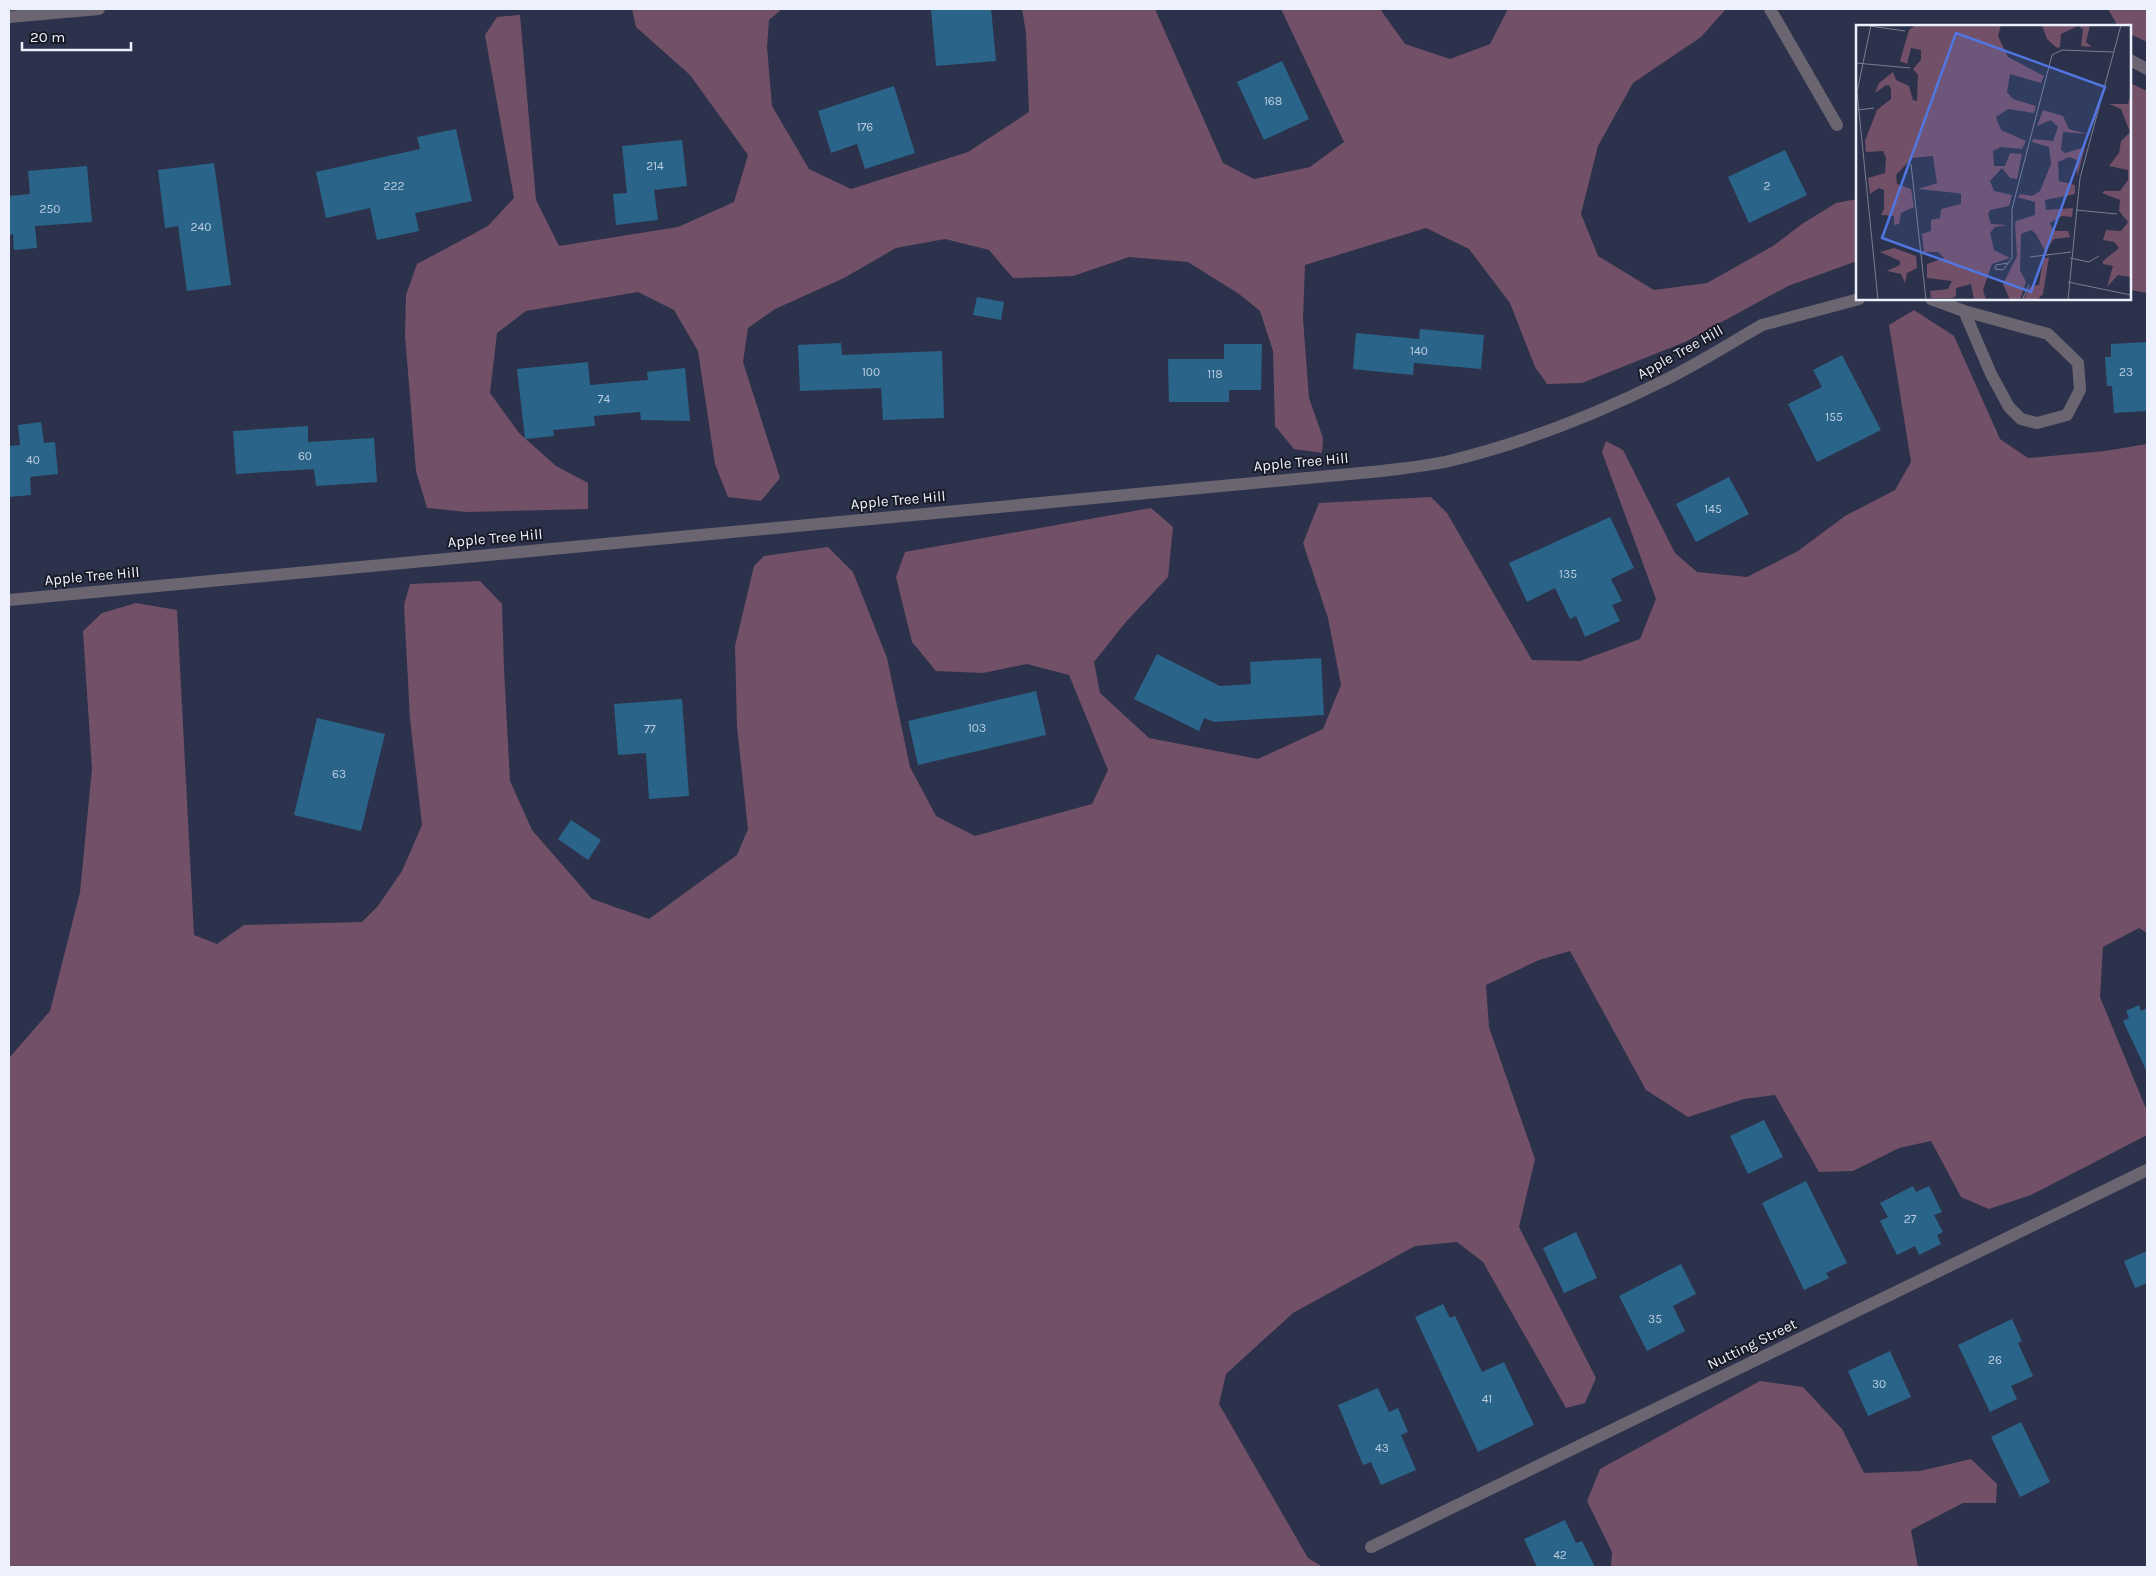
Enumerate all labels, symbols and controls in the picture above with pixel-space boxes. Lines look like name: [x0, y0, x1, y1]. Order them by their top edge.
scale bar: [22, 20, 131, 52]
inset map: [1856, 25, 2131, 300]
text: 20 m: [30, 28, 65, 46]
house number: 168: [1264, 94, 1282, 108]
house number: 176: [857, 120, 873, 134]
house number: 214: [646, 159, 664, 173]
house number: 222: [384, 179, 404, 193]
house number: 2: [1764, 179, 1771, 193]
house number: 250: [40, 202, 60, 216]
house number: 240: [191, 220, 211, 234]
street label: Apple Tree Hill: [1634, 321, 1726, 383]
house number: 140: [1410, 344, 1428, 358]
house number: 100: [862, 365, 880, 379]
house number: 23: [2119, 365, 2133, 379]
house number: 118: [1207, 367, 1223, 381]
house number: 74: [598, 392, 610, 406]
house number: 155: [1825, 410, 1843, 424]
house number: 60: [298, 449, 312, 463]
street label: Apple Tree Hill: [1253, 449, 1349, 475]
house number: 40: [26, 453, 40, 467]
street label: Apple Tree Hill: [850, 487, 946, 513]
house number: 145: [1704, 502, 1722, 516]
street label: Apple Tree Hill: [447, 525, 543, 551]
street label: Apple Tree Hill: [44, 563, 140, 589]
house number: 135: [1559, 567, 1577, 581]
house number: 103: [968, 721, 986, 735]
house number: 77: [644, 722, 656, 736]
house number: 63: [332, 767, 346, 781]
house number: 27: [1904, 1212, 1917, 1226]
house number: 35: [1648, 1312, 1662, 1326]
street label: Nutting Street: [1704, 1314, 1800, 1373]
house number: 26: [1988, 1353, 2002, 1367]
house number: 30: [1872, 1377, 1886, 1391]
house number: 41: [1482, 1392, 1492, 1406]
house number: 43: [1375, 1441, 1389, 1455]
house number: 42: [1553, 1548, 1567, 1562]

